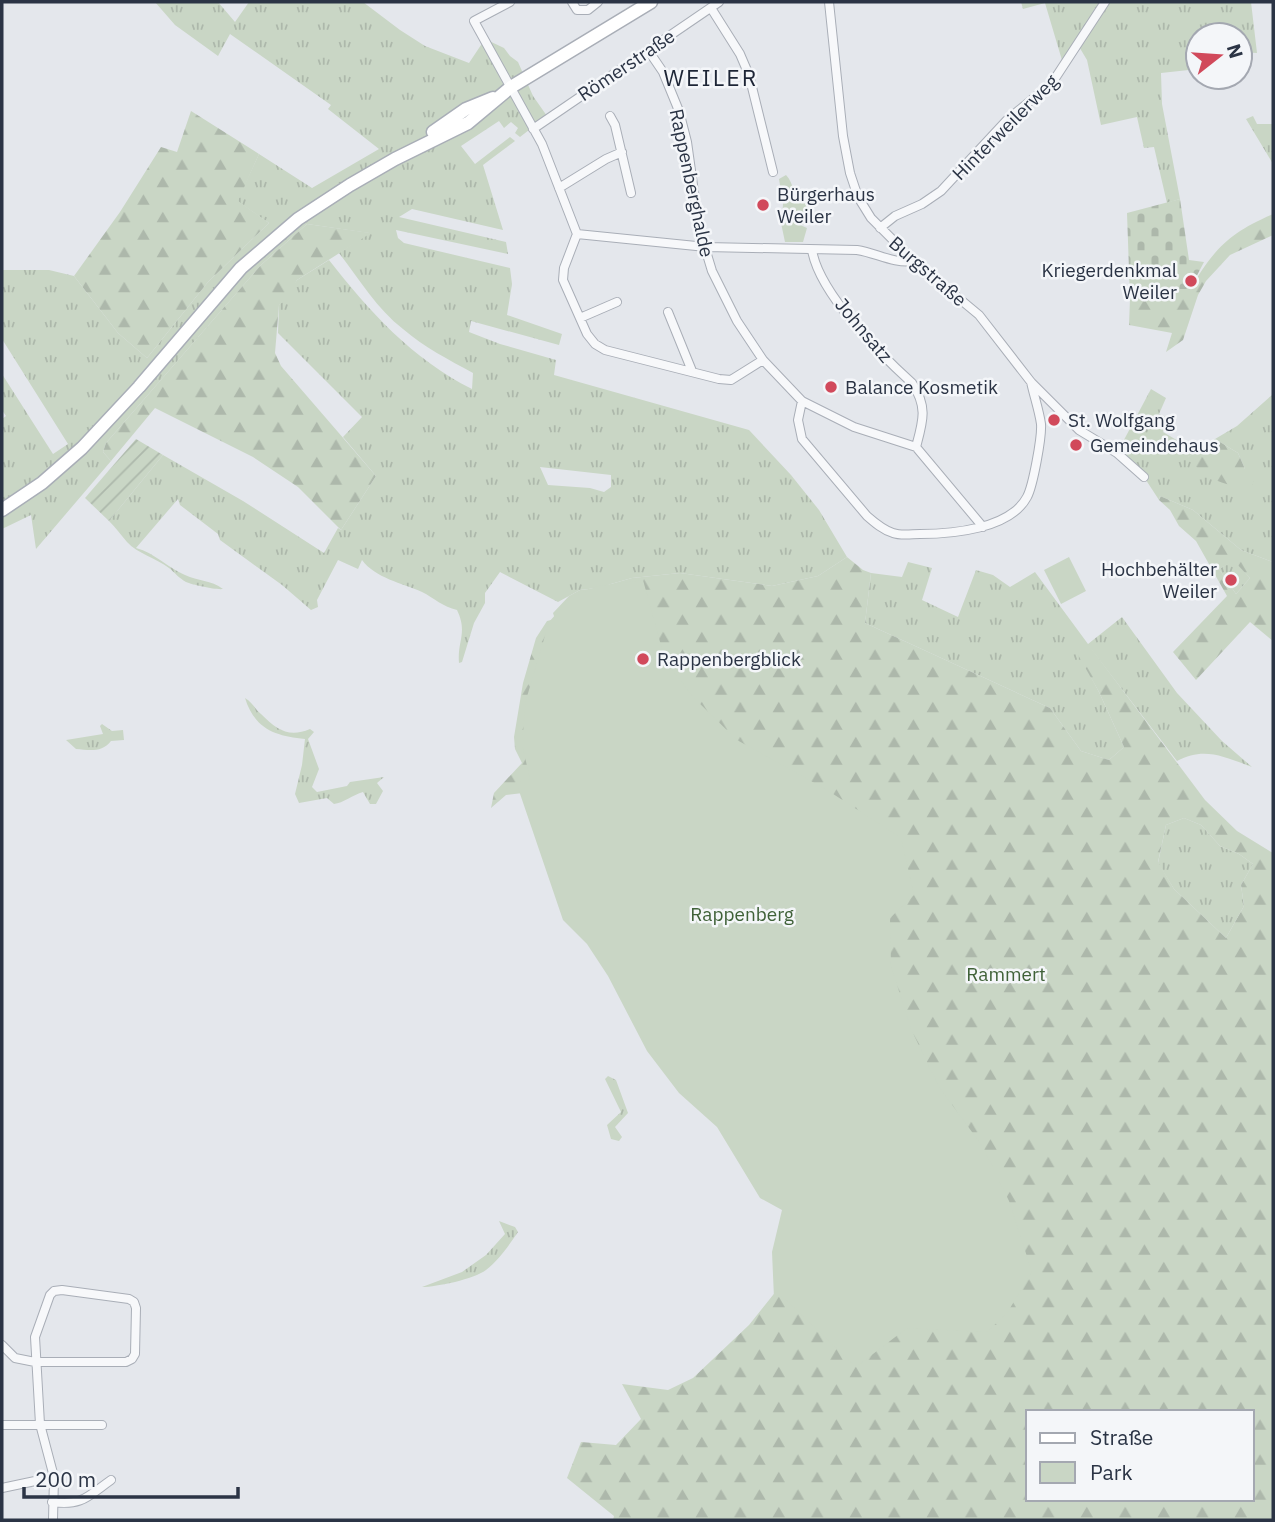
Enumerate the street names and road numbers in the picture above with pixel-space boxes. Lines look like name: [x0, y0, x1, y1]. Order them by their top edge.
street label: Römerstraße: [573, 24, 679, 106]
street label: Hinterweilerweg: [947, 69, 1063, 185]
street label: Rappenberghalde: [665, 107, 719, 259]
street label: Burgstraße: [884, 231, 972, 311]
street label: Johnsatz: [830, 293, 898, 367]

